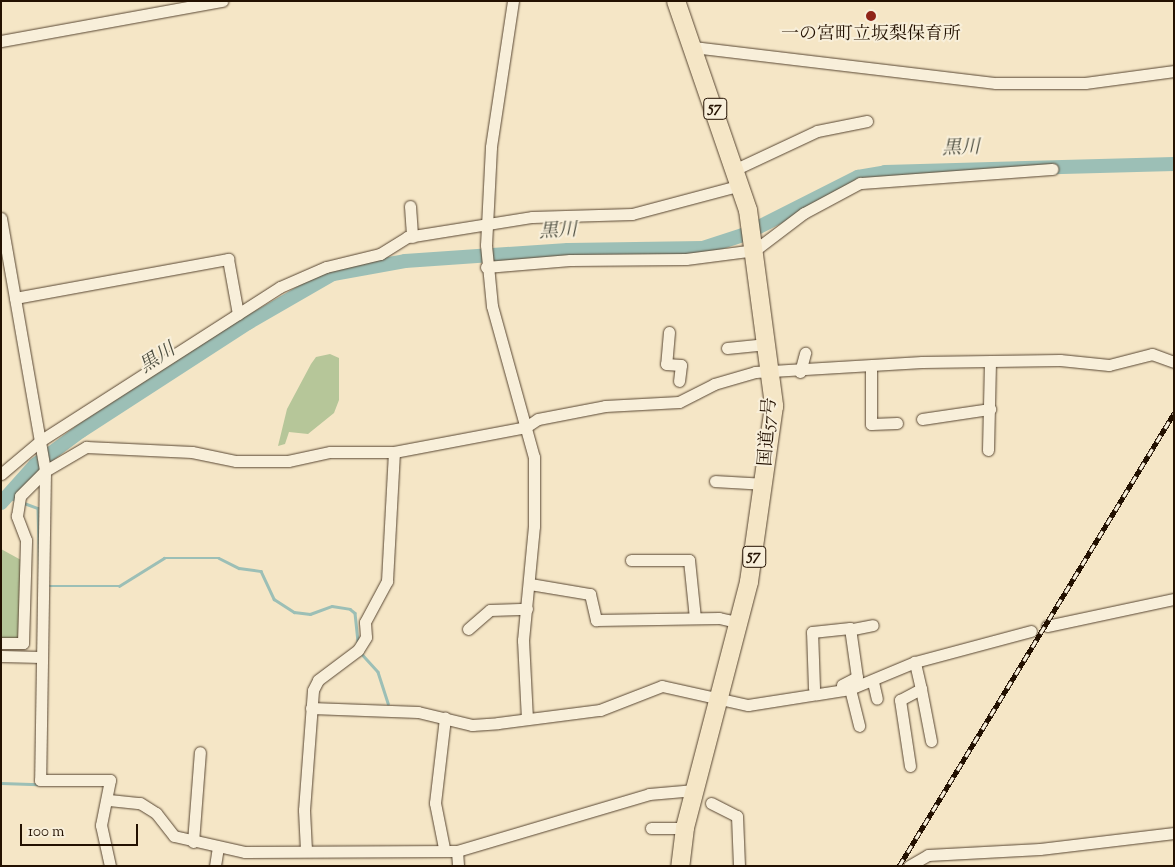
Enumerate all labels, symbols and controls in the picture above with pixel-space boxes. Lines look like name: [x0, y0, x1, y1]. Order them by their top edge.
marker: 一の宮町立坂梨保育所: [865, 10, 877, 22]
place label: 一の宮町立坂梨保育所: [781, 24, 961, 46]
road number: 57: [702, 96, 728, 122]
water label: 黒川: [942, 137, 980, 161]
water label: 黒川: [538, 220, 578, 244]
water label: 黒川: [136, 339, 180, 379]
street label: 国道57号: [756, 397, 782, 467]
road number: 57: [742, 544, 766, 570]
scale bar: [22, 814, 140, 846]
text: 100 m: [28, 822, 64, 843]

